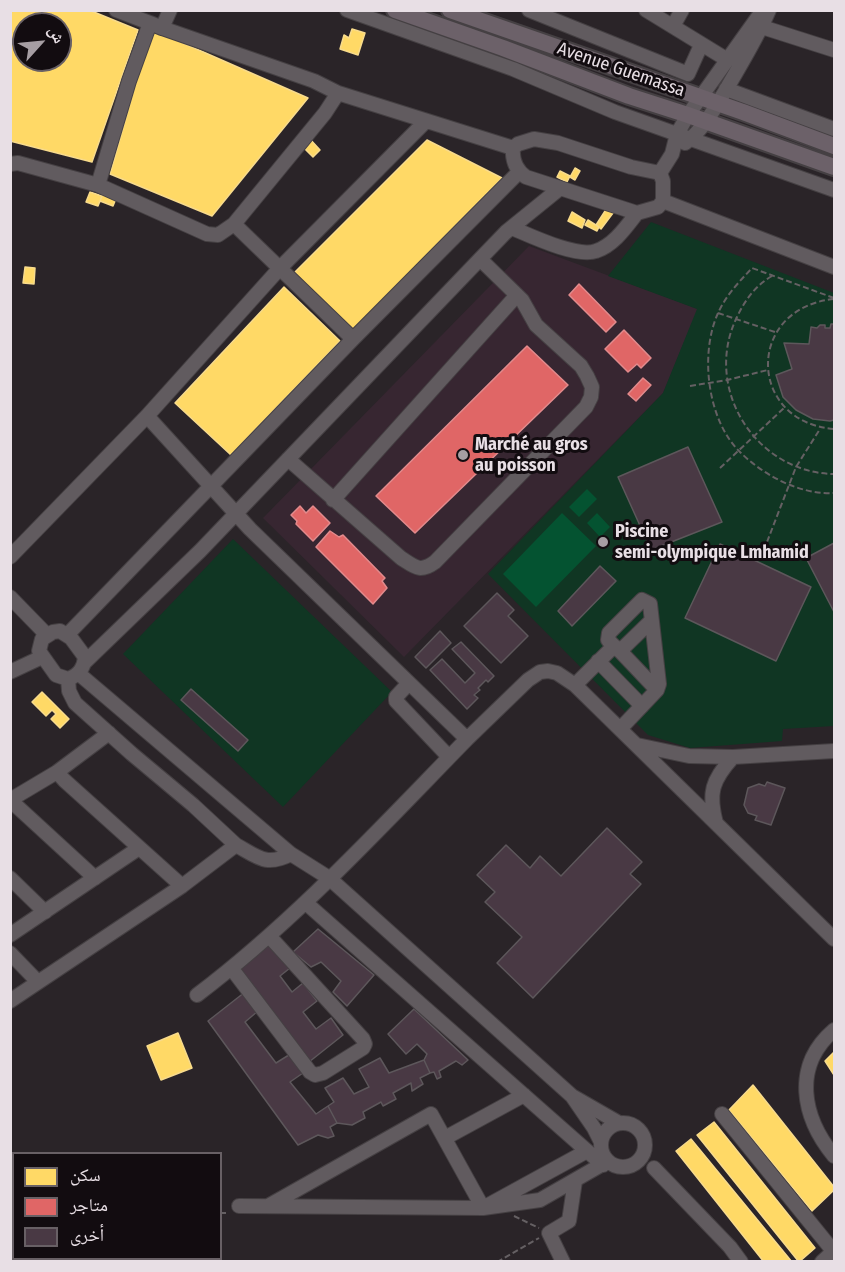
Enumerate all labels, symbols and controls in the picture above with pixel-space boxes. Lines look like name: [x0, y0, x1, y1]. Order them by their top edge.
north arrow: [12, 12, 72, 72]
text: ش: [44, 23, 69, 46]
street label: Avenue Guemassa: [554, 38, 688, 102]
place label: Marché au gros au poisson: [475, 434, 588, 476]
marker: Marché au gros au poisson: [456, 448, 470, 462]
place label: Piscine semi-olympique Lmhamid: [615, 521, 809, 564]
marker: Piscine semi-olympique Lmhamid: [596, 535, 610, 549]
legend: [12, 1152, 222, 1260]
text: سكن: [70, 1164, 101, 1186]
text: متاجر: [70, 1194, 108, 1216]
text: أخرى: [70, 1224, 104, 1246]

